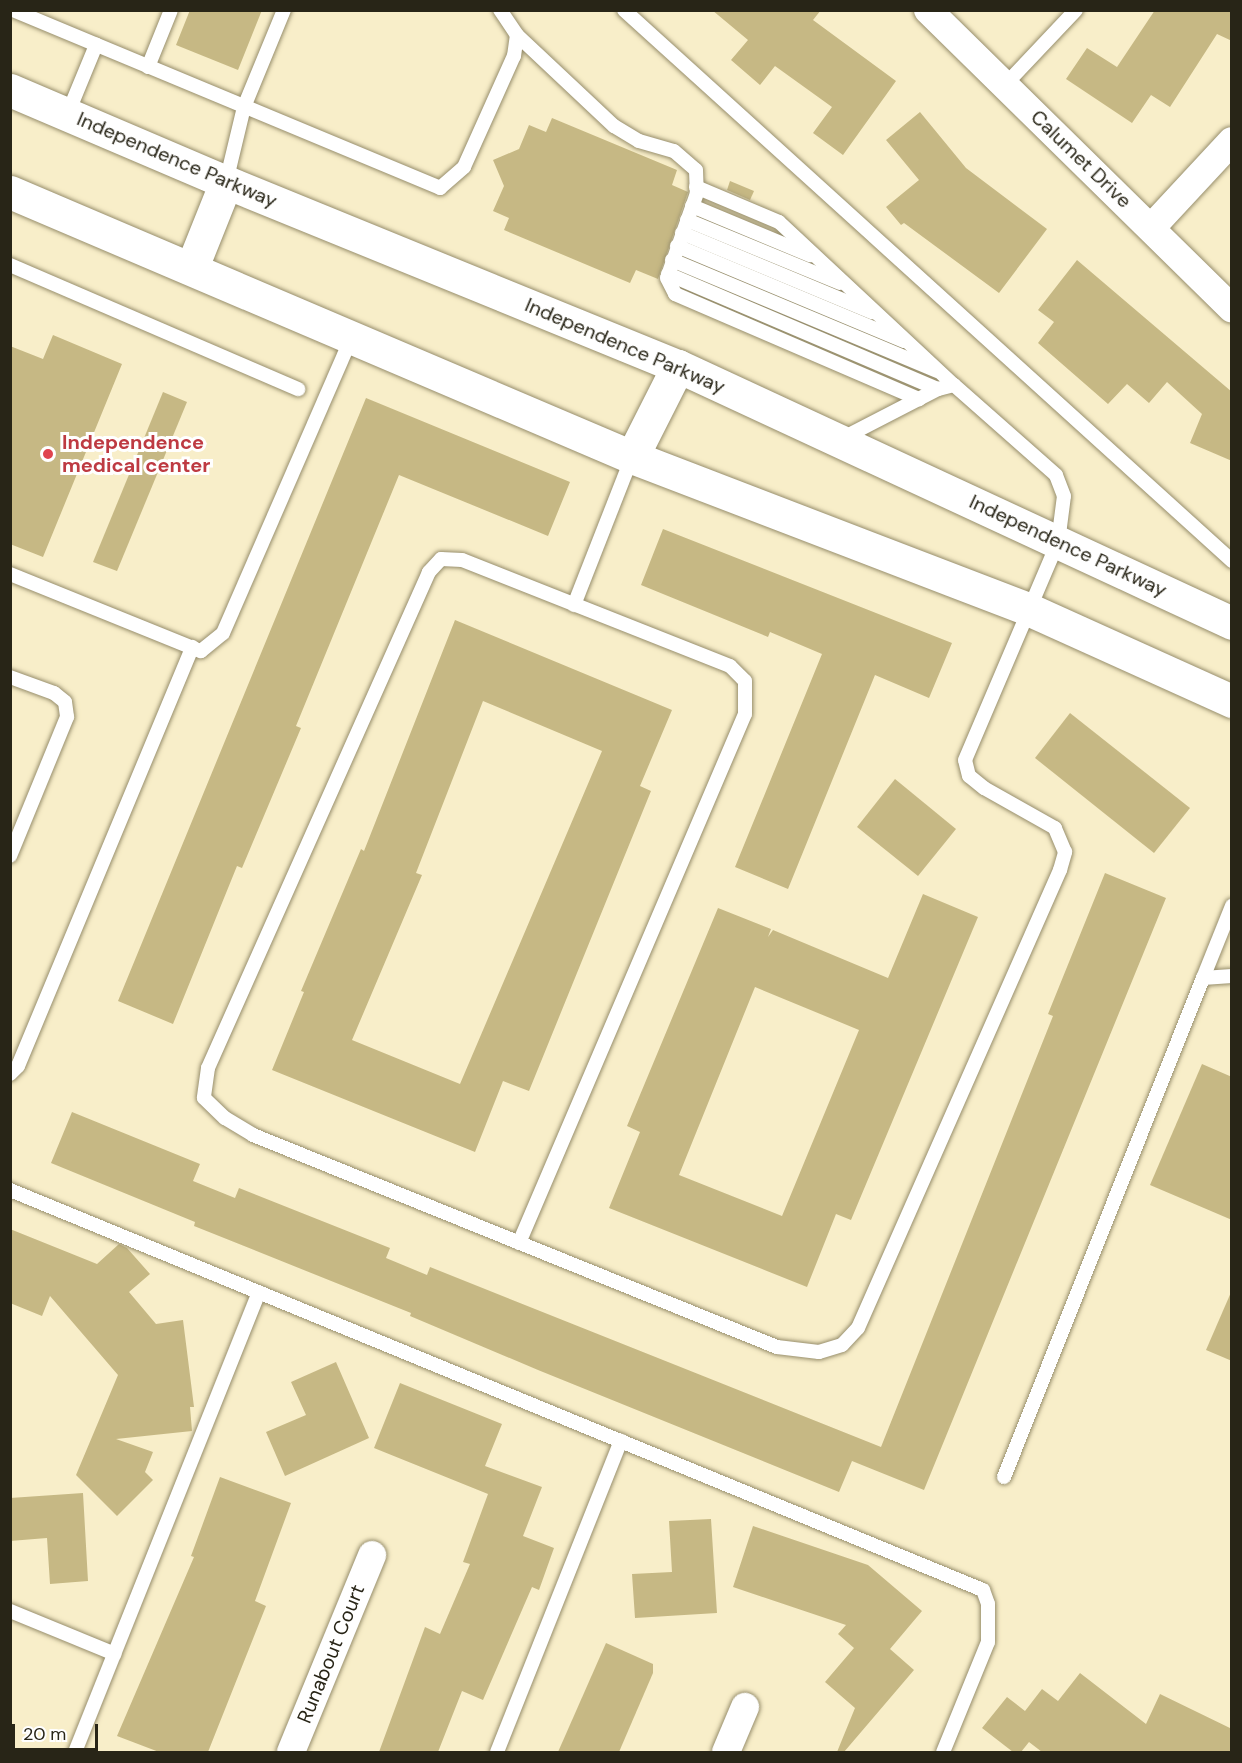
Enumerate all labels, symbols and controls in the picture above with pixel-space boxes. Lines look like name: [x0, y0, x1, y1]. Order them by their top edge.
street label: Calumet Drive: [1026, 105, 1136, 213]
street label: Independence Parkway: [73, 107, 281, 213]
street label: Independence Parkway: [521, 293, 729, 399]
place label: Independence medical center: [62, 430, 210, 477]
marker: Independence medical center: [39, 445, 57, 463]
street label: Independence Parkway: [965, 490, 1171, 602]
street label: Runabout Court: [292, 1581, 370, 1727]
scale bar: [15, 1712, 100, 1750]
text: 20 m: [23, 1722, 66, 1746]

